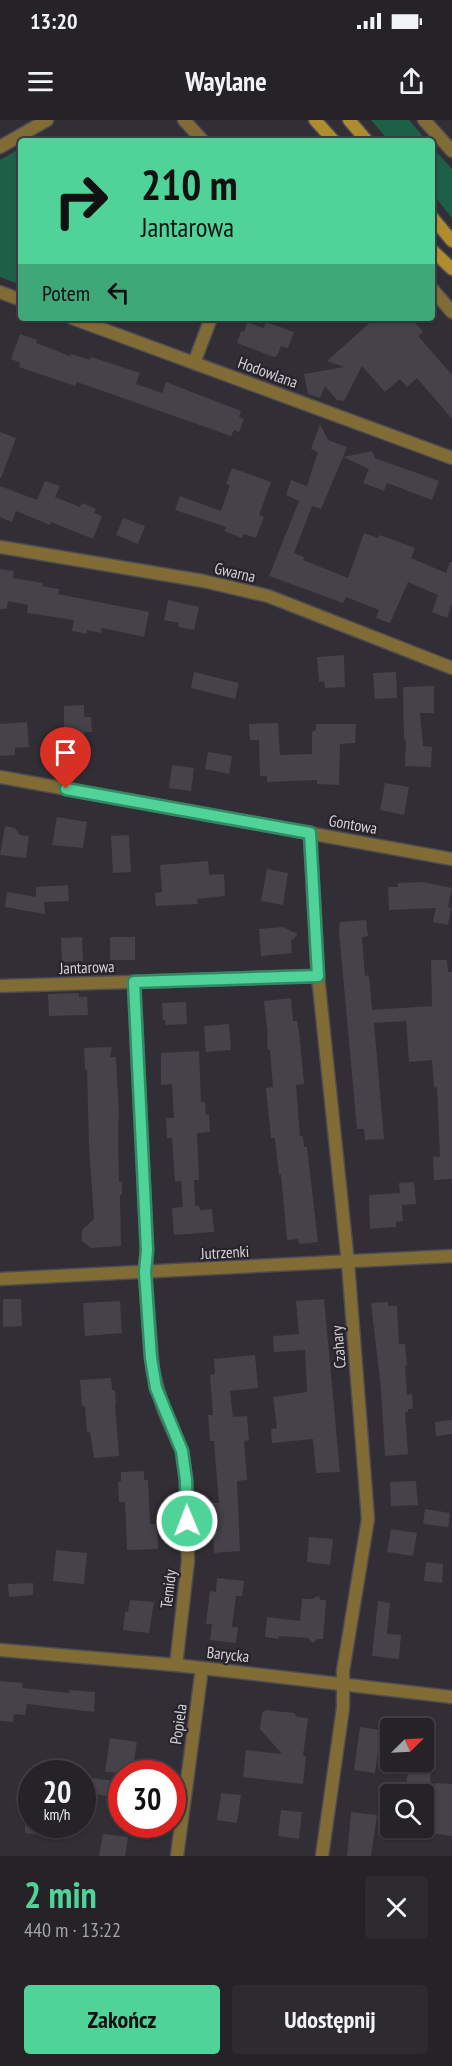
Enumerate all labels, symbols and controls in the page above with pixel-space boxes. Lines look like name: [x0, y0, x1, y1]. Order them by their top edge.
text: 13:20: [30, 7, 78, 35]
text: Waylane: [185, 64, 267, 98]
icon: menu: [24, 65, 57, 98]
icon: share: [395, 65, 428, 98]
text: 210 m: [141, 157, 238, 212]
icon: right: [42, 162, 120, 240]
text: Jantarowa: [141, 210, 234, 244]
icon: left: [102, 276, 135, 309]
text: Potem: [42, 279, 90, 307]
street label: Hodowlana: [235, 352, 301, 392]
street label: Gwarna: [213, 558, 257, 586]
pin: [40, 727, 91, 789]
icon: arrive: [49, 736, 82, 769]
street label: Gontowa: [327, 810, 379, 838]
street label: Jantarowa: [58, 956, 115, 978]
street label: Jutrzenki: [199, 1241, 250, 1263]
street label: Czahary: [326, 1325, 350, 1369]
position arrow: [155, 1489, 219, 1553]
street label: Temidy: [156, 1568, 180, 1610]
street label: Barycka: [206, 1642, 250, 1666]
street label: Popiela: [165, 1702, 191, 1746]
north arrow: [380, 1718, 434, 1772]
map controls: [380, 1718, 434, 1838]
speed limit sign: 30: [108, 1760, 186, 1838]
text: 20: [43, 1772, 71, 1811]
button: search: [380, 1784, 434, 1838]
text: km/h: [44, 1805, 70, 1824]
text: 2 min: [24, 1871, 97, 1918]
button: close: [365, 1876, 428, 1939]
text: 440 m · 13:22: [24, 1917, 121, 1943]
button: Zakończ: [24, 1985, 220, 2054]
button: Udostępnij: [232, 1985, 428, 2054]

